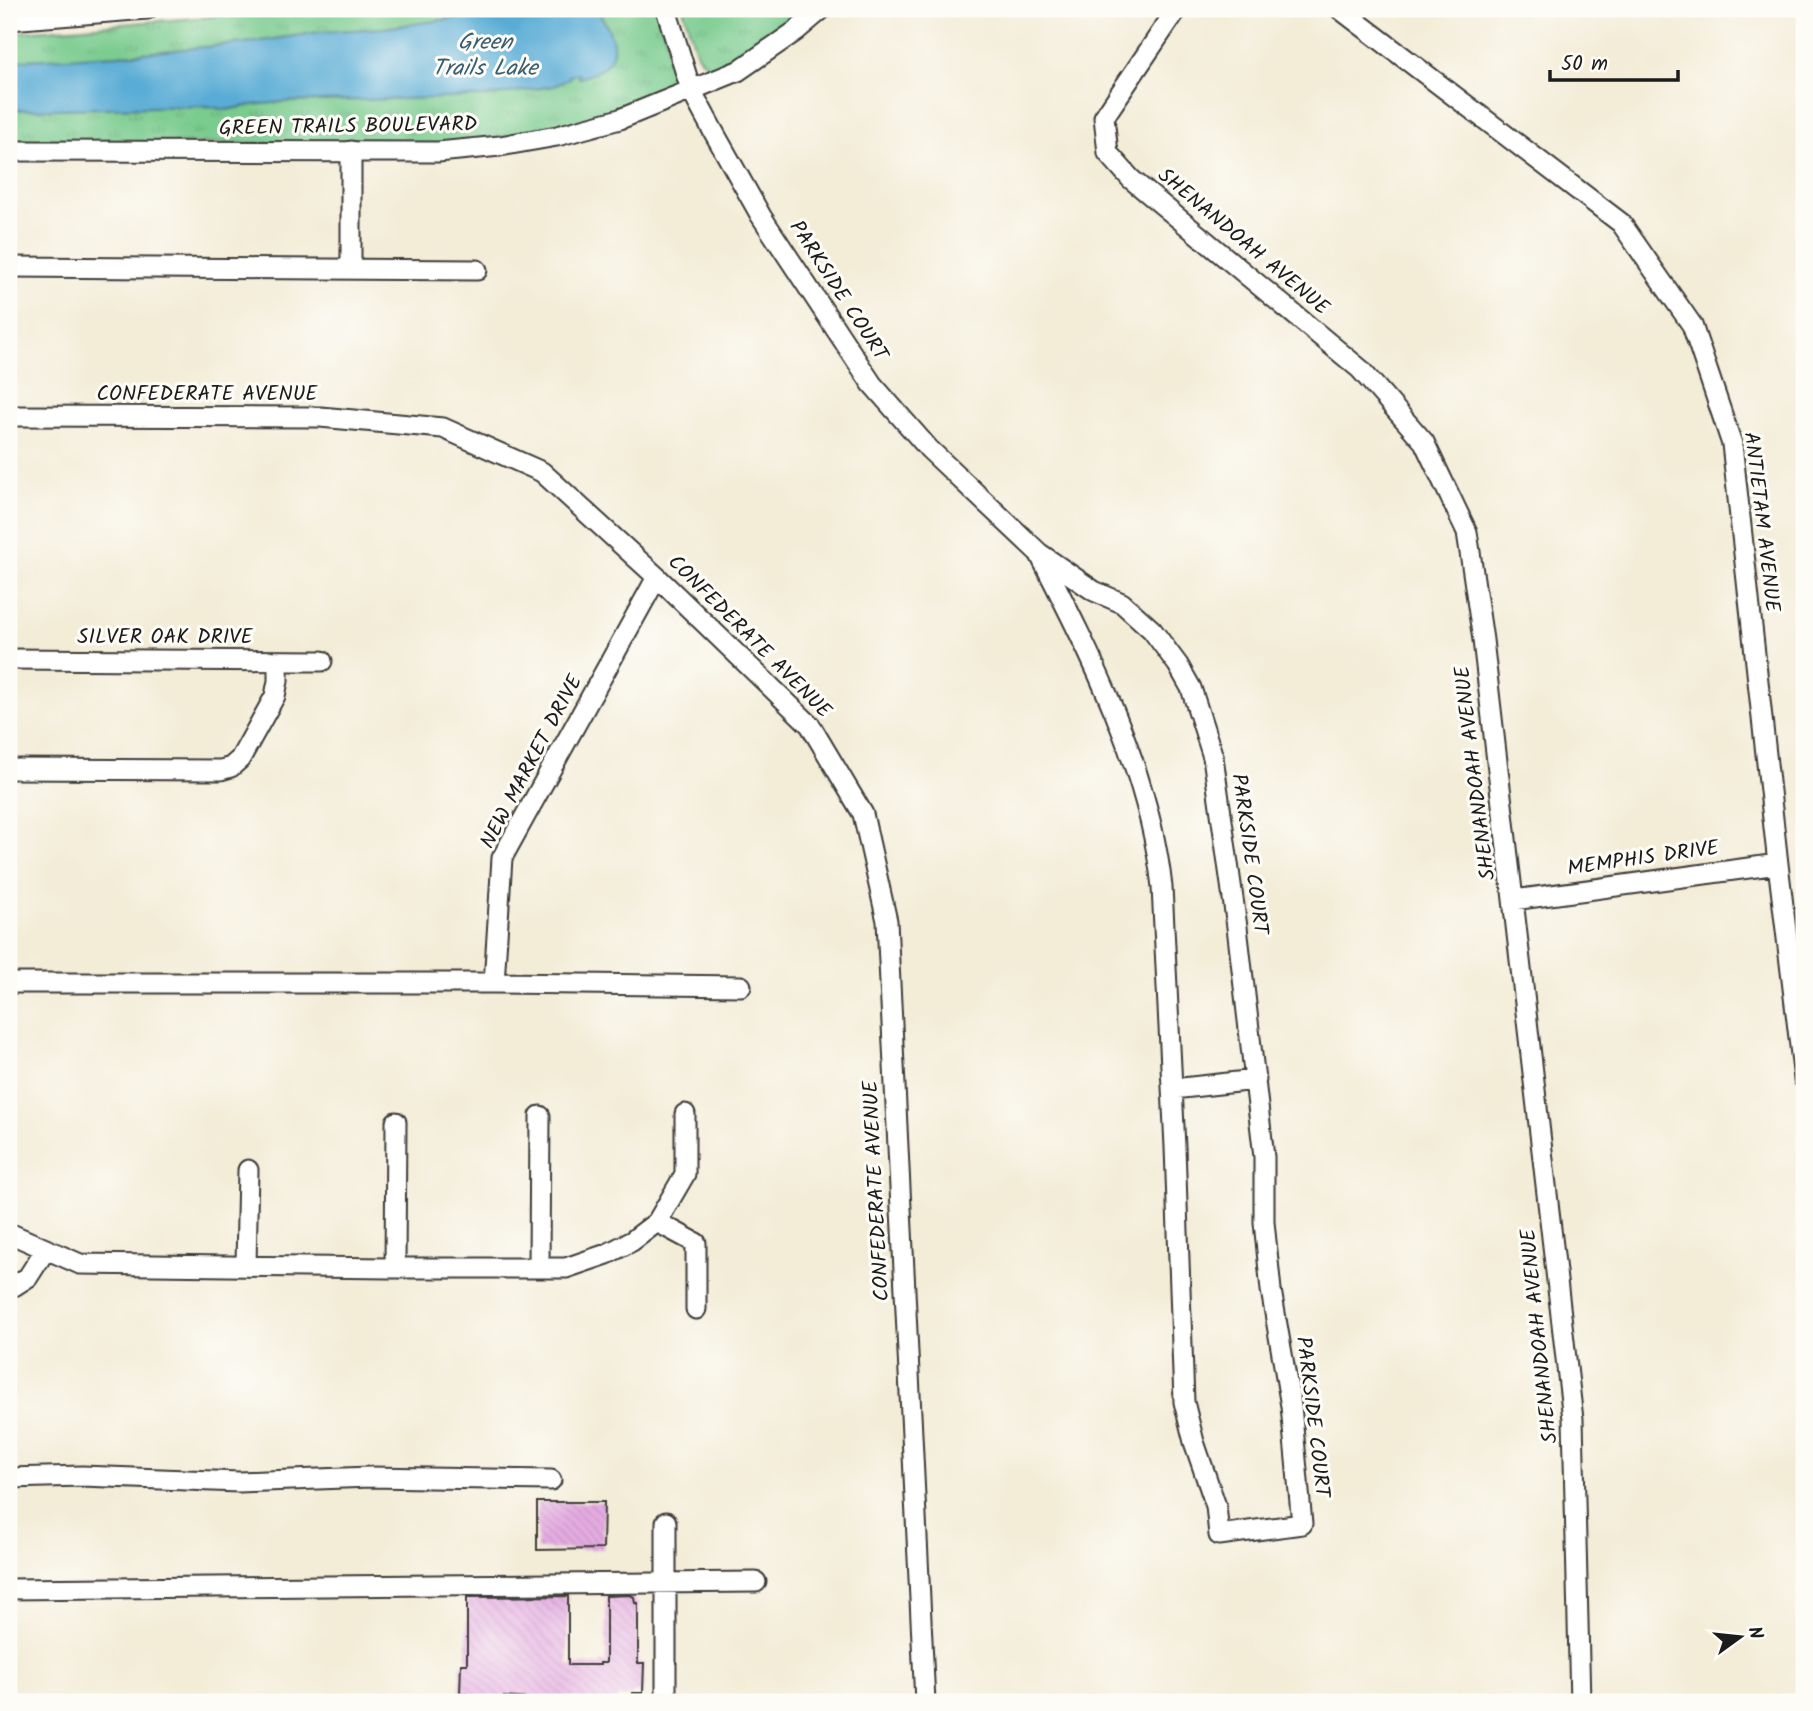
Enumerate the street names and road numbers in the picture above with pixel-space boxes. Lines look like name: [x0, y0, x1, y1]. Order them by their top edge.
street label: GREEN TRAILS BOULEVARD: [219, 108, 477, 146]
street label: SHENANDOAH AVENUE: [1150, 160, 1337, 324]
street label: PARKSIDE COURT: [780, 214, 897, 370]
street label: CONFEDERATE AVENUE: [96, 378, 318, 411]
street label: ANTIETAM AVENUE: [1734, 430, 1789, 615]
street label: CONFEDERATE AVENUE: [659, 547, 839, 727]
street label: SILVER OAK DRIVE: [77, 621, 253, 654]
street label: SHENANDOAH AVENUE: [1446, 663, 1506, 882]
street label: NEW MARKET DRIVE: [472, 668, 592, 855]
street label: PARKSIDE COURT: [1221, 771, 1277, 938]
street label: MEMPHIS DRIVE: [1565, 832, 1722, 886]
street label: CONFEDERATE AVENUE: [855, 1079, 899, 1302]
street label: SHENANDOAH AVENUE: [1512, 1226, 1568, 1445]
street label: PARKSIDE COURT: [1286, 1334, 1338, 1501]

